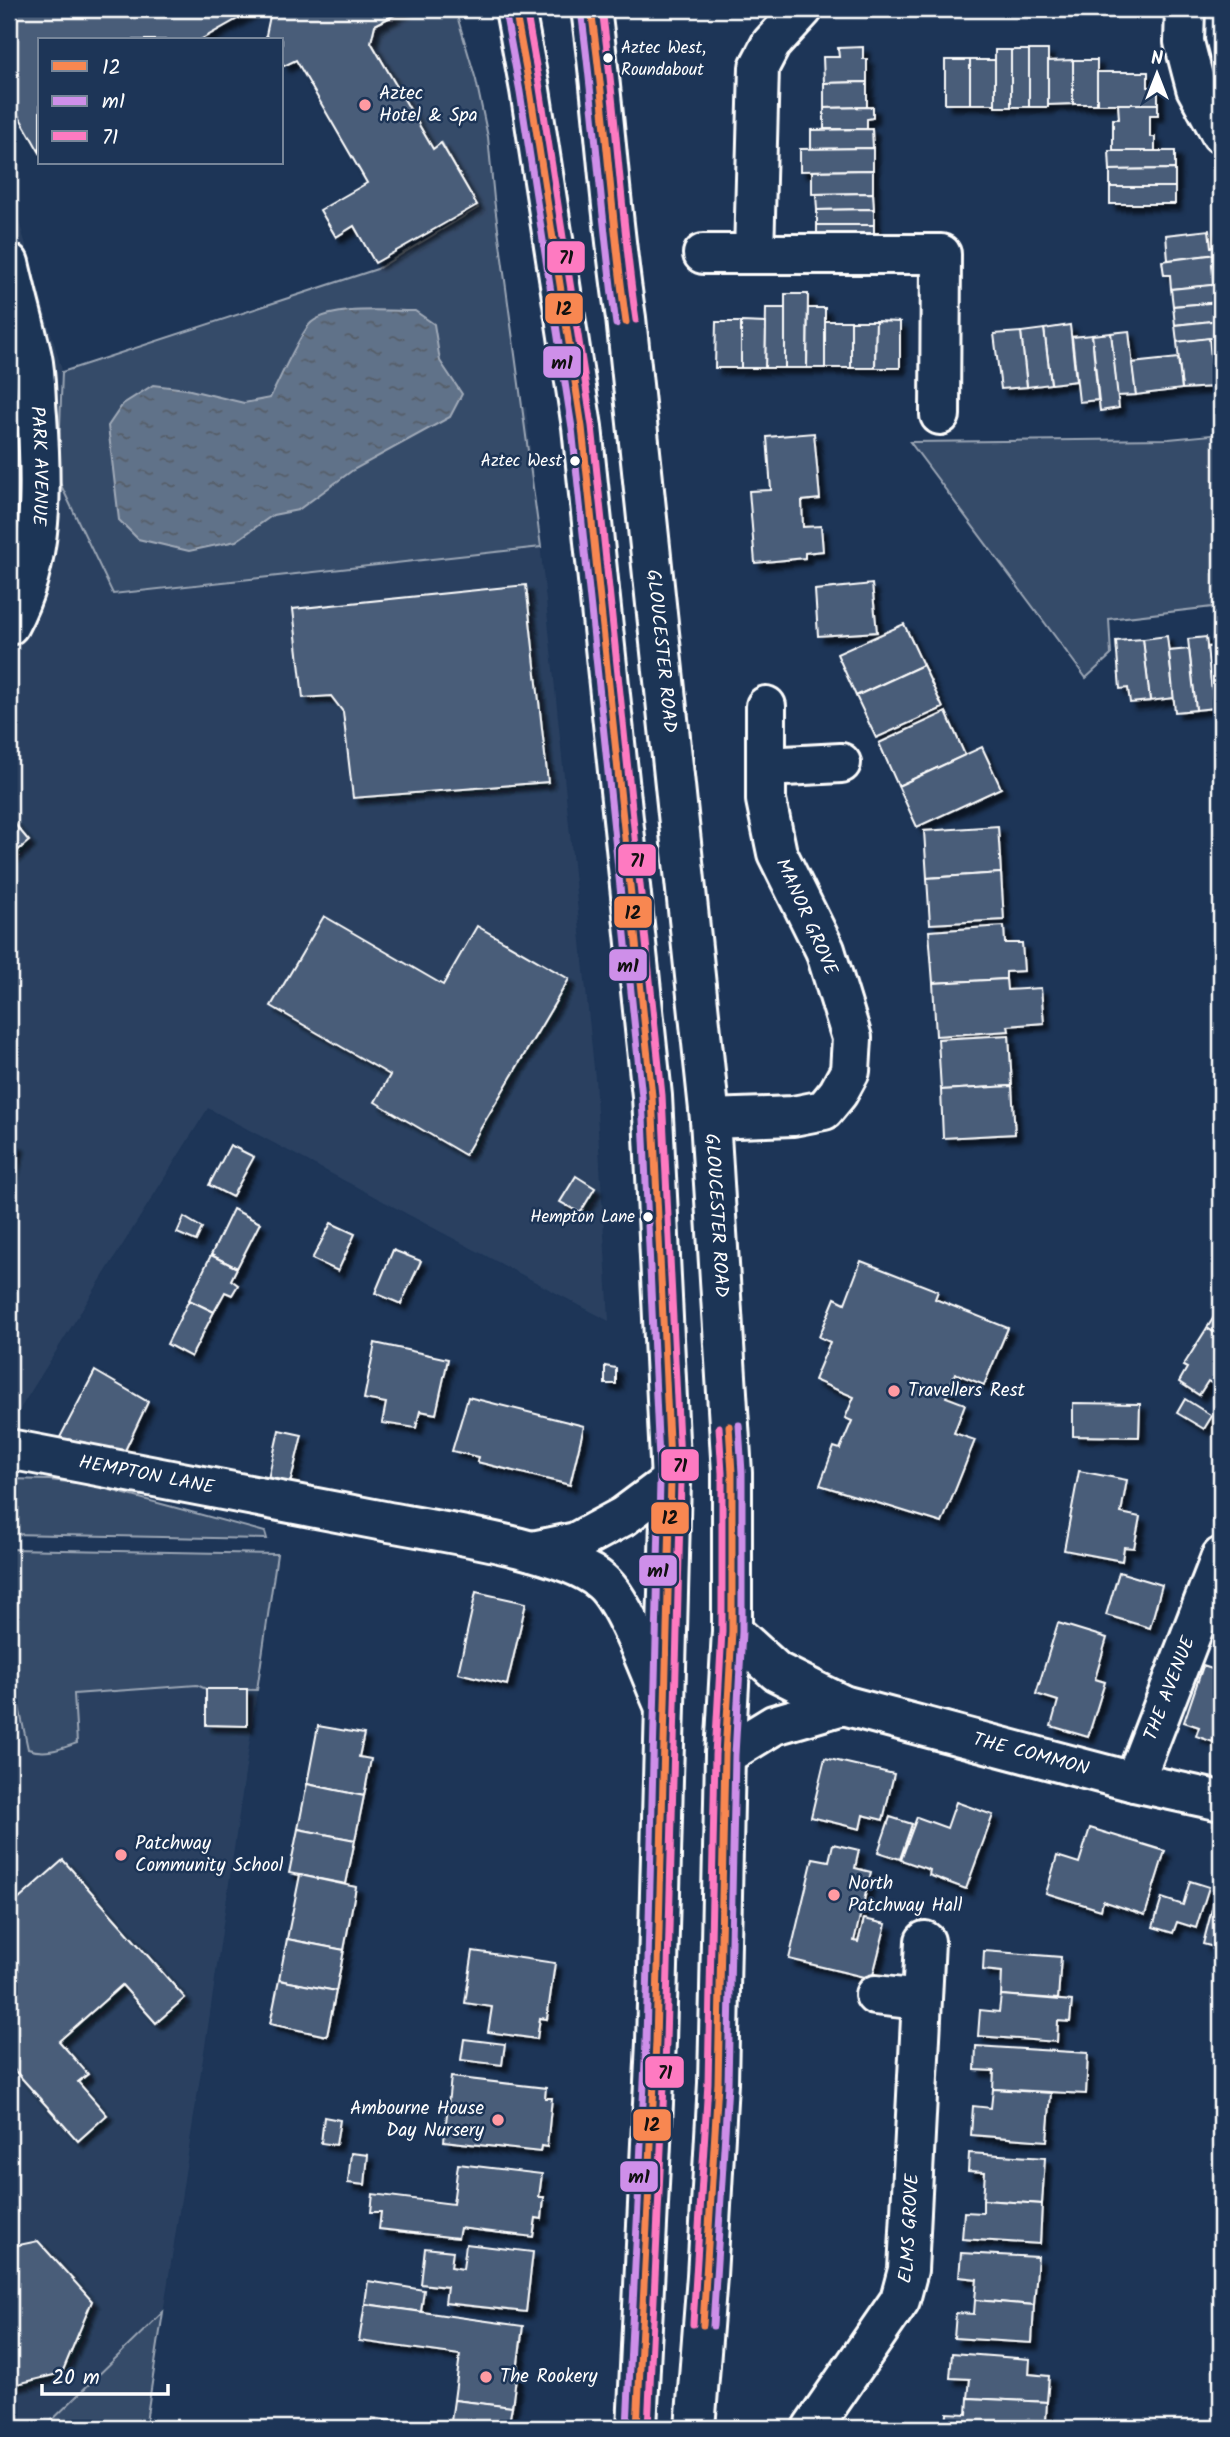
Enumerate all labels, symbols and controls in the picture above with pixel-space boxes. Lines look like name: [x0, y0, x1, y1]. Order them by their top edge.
place label: Aztec West, Roundabout: [621, 35, 706, 84]
legend: [38, 38, 284, 164]
north arrow: [1122, 38, 1192, 108]
text: N: [1151, 44, 1163, 74]
marker: Aztec West, Roundabout: [601, 51, 615, 65]
text: 12: [102, 52, 121, 85]
place label: Aztec Hotel & Spa: [379, 79, 478, 131]
text: m1: [102, 86, 125, 119]
marker: Aztec Hotel & Spa: [357, 97, 373, 113]
text: 71: [102, 122, 118, 155]
line badge: 71: [546, 240, 586, 274]
text: 71: [559, 244, 574, 274]
line badge: 12: [544, 292, 584, 325]
text: 12: [556, 295, 572, 325]
line badge: m1: [542, 345, 582, 379]
text: m1: [551, 349, 573, 379]
street label: PARK AVENUE: [21, 405, 55, 528]
place label: Aztec West: [481, 448, 562, 475]
marker: Aztec West: [568, 454, 582, 468]
street label: GLOUCESTER ROAD: [637, 568, 684, 734]
line badge: 71: [617, 843, 657, 877]
text: 71: [630, 847, 645, 877]
street label: MANOR GROVE: [767, 854, 846, 981]
line badge: 12: [613, 895, 653, 929]
text: 12: [625, 899, 641, 929]
line badge: m1: [608, 948, 648, 982]
text: m1: [617, 952, 639, 982]
street label: GLOUCESTER ROAD: [696, 1133, 736, 1298]
place label: Hempton Lane: [530, 1204, 635, 1231]
marker: Hempton Lane: [641, 1210, 655, 1224]
place label: Travellers Rest: [908, 1376, 1026, 1406]
marker: Travellers Rest: [886, 1383, 902, 1399]
street label: HEMPTON LANE: [76, 1448, 218, 1503]
line badge: 71: [660, 1448, 700, 1482]
text: 71: [673, 1452, 688, 1482]
line badge: 12: [650, 1501, 690, 1535]
text: 12: [662, 1504, 678, 1534]
line badge: m1: [638, 1554, 678, 1587]
text: m1: [647, 1557, 669, 1587]
street label: THE AVENUE: [1136, 1631, 1204, 1745]
street label: THE COMMON: [969, 1725, 1092, 1784]
place label: Patchway Community School: [135, 1829, 284, 1881]
marker: Patchway Community School: [113, 1847, 129, 1863]
place label: North Patchway Hall: [848, 1869, 963, 1921]
marker: North Patchway Hall: [826, 1887, 842, 1903]
line badge: 71: [644, 2055, 685, 2089]
text: 71: [658, 2059, 673, 2089]
place label: Ambourne House Day Nursery: [350, 2094, 485, 2146]
line badge: 12: [632, 2108, 672, 2142]
text: 12: [644, 2111, 660, 2141]
marker: Ambourne House Day Nursery: [490, 2112, 506, 2128]
line badge: m1: [619, 2160, 659, 2193]
text: m1: [628, 2163, 650, 2193]
street label: ELMS GROVE: [890, 2172, 928, 2287]
scale bar: [42, 2353, 168, 2397]
text: 20 m: [52, 2362, 100, 2395]
place label: The Rookery: [500, 2362, 599, 2392]
marker: The Rookery: [478, 2369, 494, 2385]

